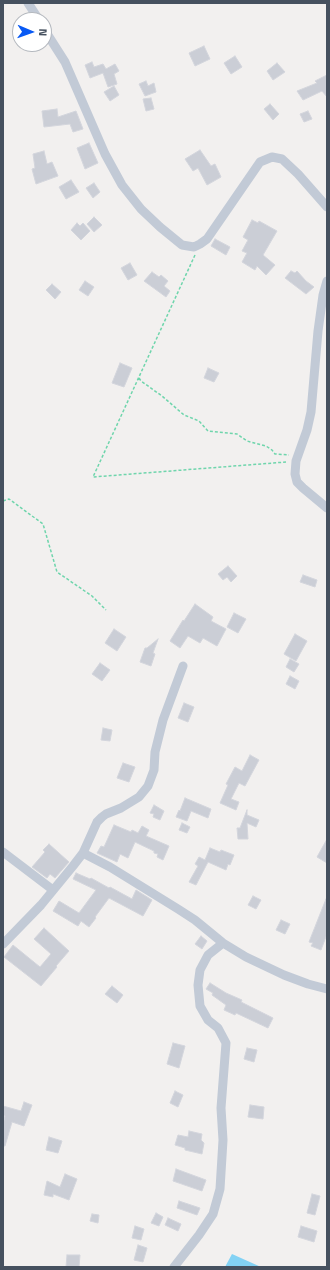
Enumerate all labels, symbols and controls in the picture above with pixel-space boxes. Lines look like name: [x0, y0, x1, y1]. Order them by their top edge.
north arrow: [12, 12, 52, 52]
text: N: [35, 28, 51, 36]

